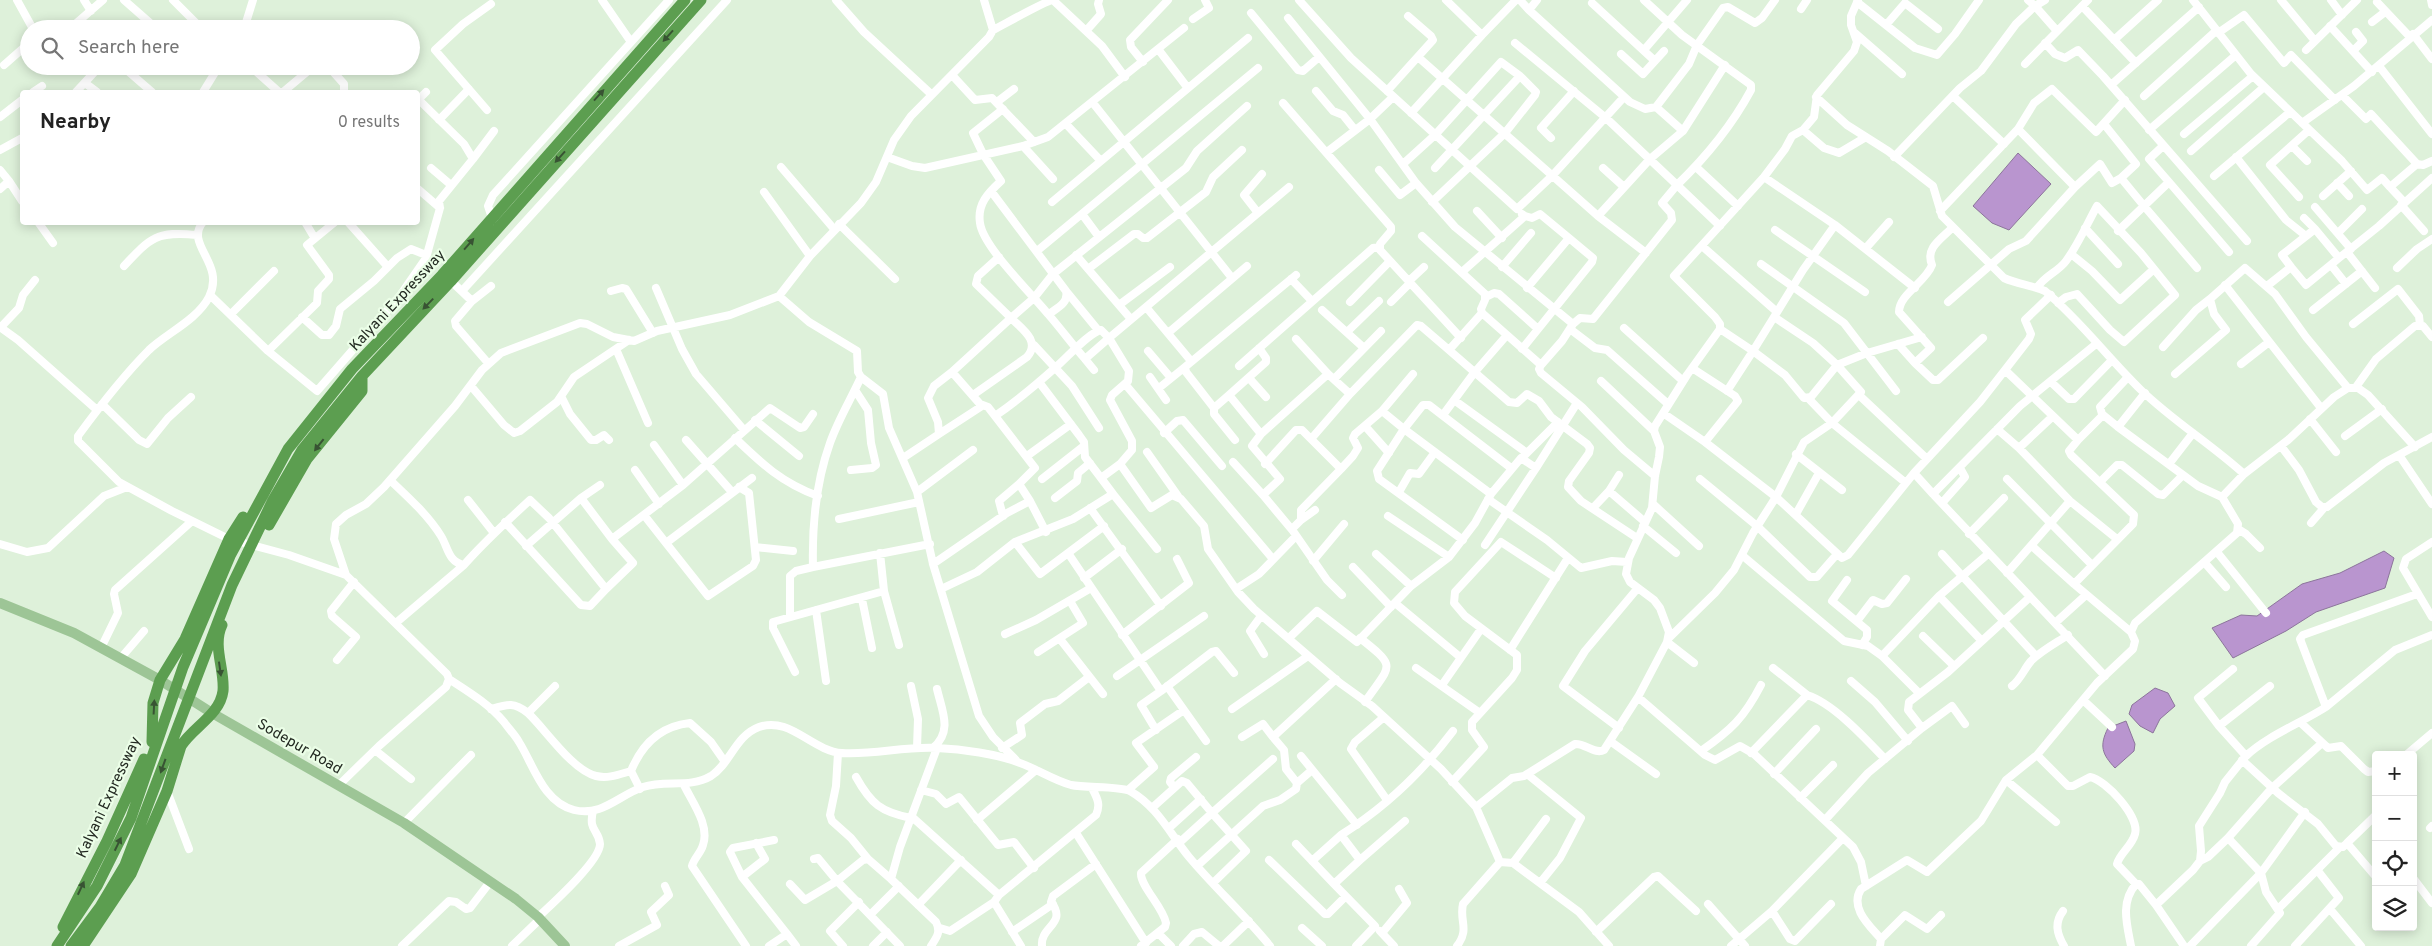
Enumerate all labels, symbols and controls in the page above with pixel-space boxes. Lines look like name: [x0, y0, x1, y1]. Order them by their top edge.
search box: [20, 20, 420, 75]
one-way arrow: [662, 30, 674, 42]
icon: search: [38, 34, 66, 62]
text: Search here: [78, 36, 180, 60]
one-way arrow: [594, 89, 605, 102]
text: Nearby: [40, 109, 111, 136]
text: 0 results: [338, 113, 400, 133]
one-way arrow: [554, 151, 566, 163]
one-way arrow: [463, 238, 475, 250]
street label: Kalyani Expressway: [346, 246, 450, 356]
one-way arrow: [422, 298, 434, 310]
one-way arrow: [314, 438, 324, 452]
one-way arrow: [216, 661, 224, 677]
one-way arrow: [151, 699, 159, 715]
street label: Sodepur Road: [253, 715, 345, 779]
street label: Kalyani Expressway: [73, 734, 146, 861]
map controls: [2372, 751, 2417, 931]
button: +: [2372, 751, 2417, 796]
one-way arrow: [159, 759, 166, 774]
button: −: [2372, 796, 2417, 841]
one-way arrow: [114, 837, 122, 852]
button: locate: [2372, 841, 2417, 886]
one-way arrow: [78, 881, 86, 895]
button: layers: [2372, 886, 2417, 931]

